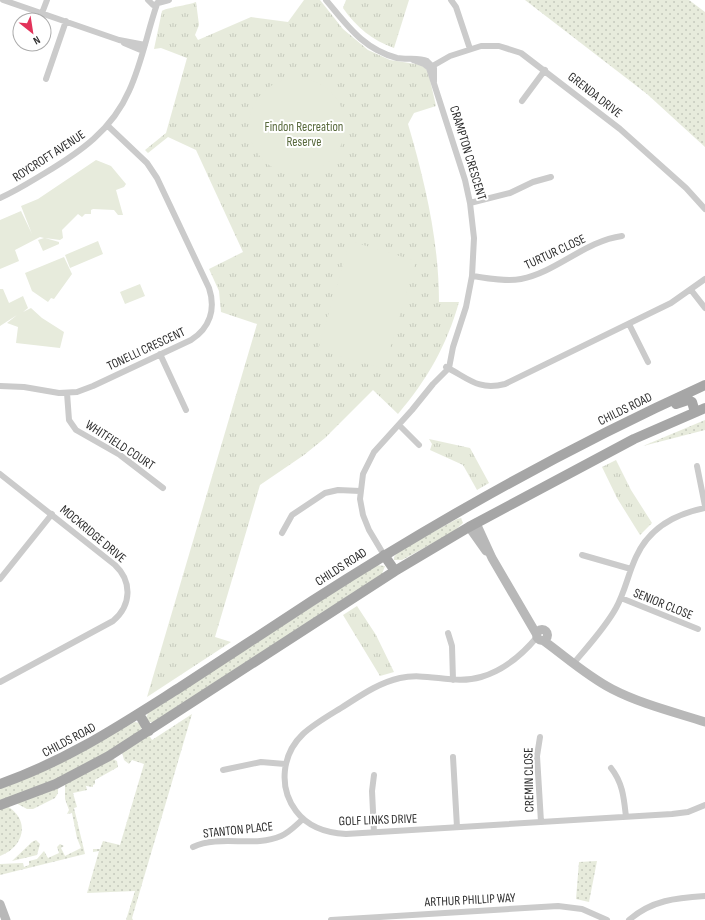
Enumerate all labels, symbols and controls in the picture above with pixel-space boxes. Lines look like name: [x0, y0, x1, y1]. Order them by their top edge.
north arrow: [12, 12, 52, 52]
text: N: [31, 33, 43, 47]
street label: GRENDA DRIVE: [565, 69, 625, 121]
street label: CRAMPTON CRESCENT: [446, 104, 490, 202]
park label: Findon Recreation Reserve: [265, 119, 343, 150]
street label: ROYCROFT AVENUE: [10, 127, 88, 185]
street label: TURTUR CLOSE: [522, 231, 588, 273]
street label: TONELLI CRESCENT: [104, 324, 188, 374]
street label: CHILDS ROAD: [595, 389, 655, 429]
street label: WHITFIELD COURT: [82, 417, 158, 473]
street label: MOCKRIDGE DRIVE: [57, 502, 129, 566]
street label: CHILDS ROAD: [312, 544, 370, 590]
street label: SENIOR CLOSE: [631, 585, 695, 623]
street label: CHILDS ROAD: [39, 719, 99, 761]
street label: CREMIN CLOSE: [520, 747, 538, 813]
street label: GOLF LINKS DRIVE: [338, 811, 418, 829]
street label: STANTON PLACE: [202, 818, 274, 842]
street label: ARTHUR PHILLIP WAY: [423, 890, 516, 910]

